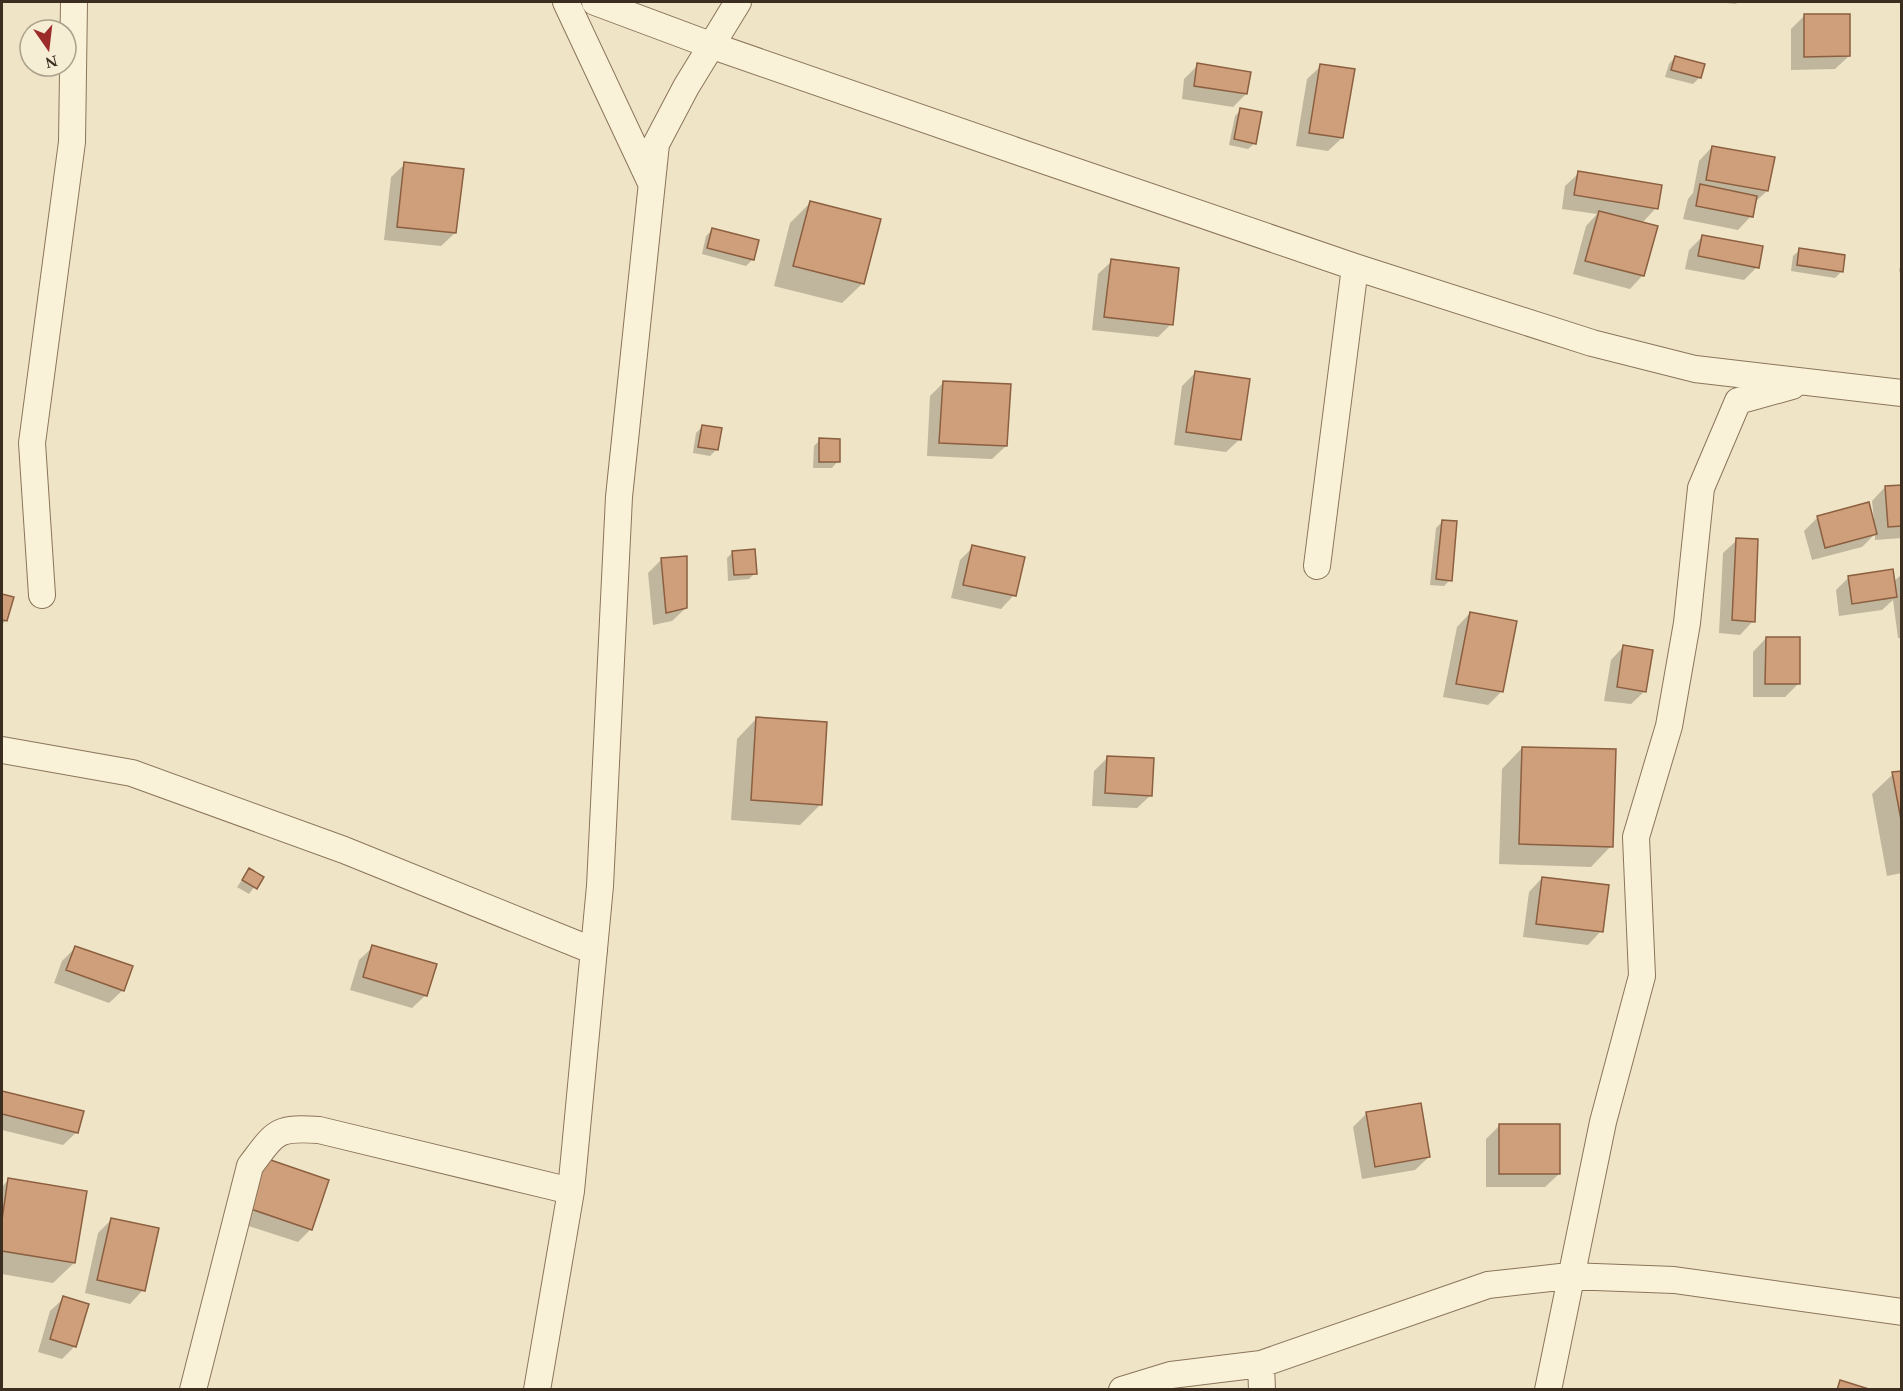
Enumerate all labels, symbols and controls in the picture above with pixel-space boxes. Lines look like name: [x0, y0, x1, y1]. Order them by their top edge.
north arrow: [18, 18, 78, 78]
text: N: [43, 52, 59, 72]

